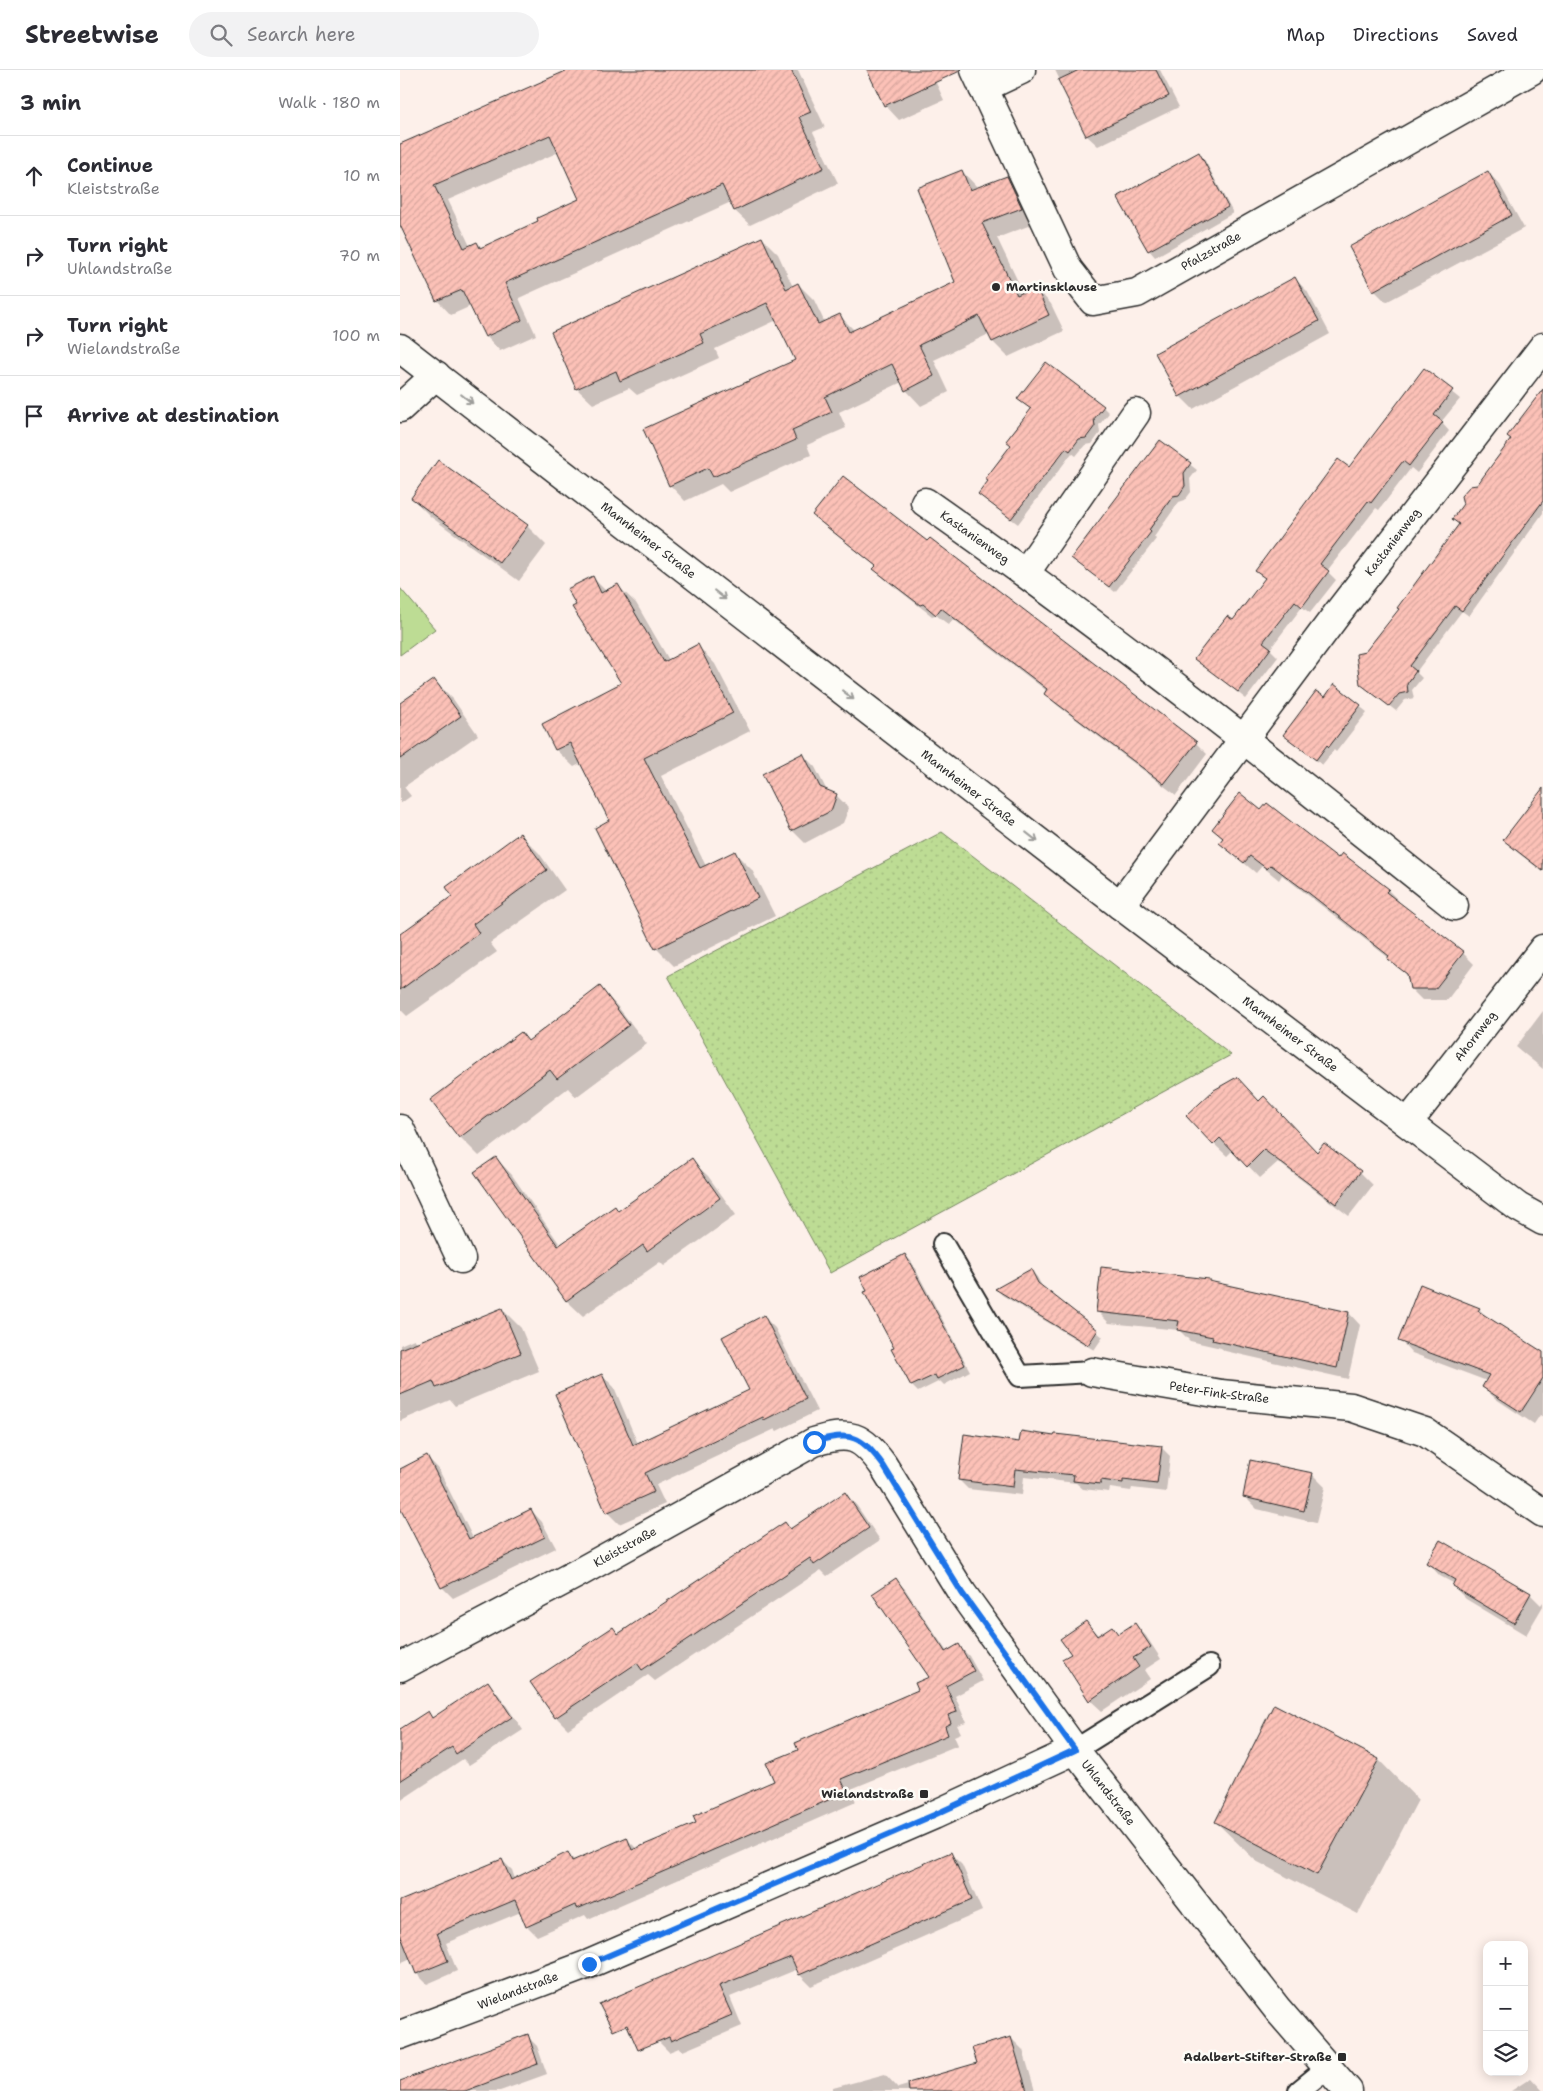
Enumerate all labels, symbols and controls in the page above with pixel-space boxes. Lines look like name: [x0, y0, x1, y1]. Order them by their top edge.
search box: [189, 12, 539, 57]
text: Streetwise: [25, 19, 159, 51]
icon: search: [207, 21, 235, 49]
text: Search here: [247, 22, 356, 47]
text: Map: [1287, 23, 1325, 47]
text: Directions: [1353, 23, 1439, 47]
text: Saved: [1467, 23, 1518, 47]
text: 3 min: [20, 89, 81, 117]
text: Walk · 180 m: [278, 92, 380, 113]
text: Continue: [67, 153, 153, 178]
icon: ahead: [20, 162, 48, 190]
text: 10 m: [343, 165, 380, 186]
text: Kleiststraße: [67, 178, 160, 199]
street label: Pfalzstraße: [1178, 228, 1244, 275]
text: Turn right: [67, 233, 168, 258]
icon: right: [20, 242, 48, 270]
text: 70 m: [339, 245, 380, 266]
text: Uhlandstraße: [67, 258, 172, 279]
place label: Martinsklause: [1006, 279, 1097, 295]
marker: Martinsklause: [990, 281, 1002, 293]
text: Turn right: [67, 313, 168, 338]
icon: right: [20, 322, 48, 350]
text: 100 m: [332, 325, 380, 346]
text: Wielandstraße: [67, 338, 180, 359]
one-way arrow: [460, 394, 474, 404]
icon: arrive: [20, 402, 48, 430]
text: Arrive at destination: [67, 403, 279, 428]
street label: Mannheimer Straße: [598, 498, 699, 582]
street label: Kastanienweg: [1361, 505, 1424, 579]
street label: Kastanienweg: [937, 507, 1013, 568]
one-way arrow: [713, 589, 726, 600]
one-way arrow: [841, 689, 854, 700]
street label: Mannheimer Straße: [918, 746, 1020, 830]
one-way arrow: [1025, 832, 1039, 842]
street label: Mannheimer Straße: [1239, 993, 1342, 1076]
street label: Ahornweg: [1451, 1008, 1500, 1065]
street label: Peter-Fink-Straße: [1168, 1377, 1270, 1407]
route start: [803, 1431, 826, 1454]
street label: Kleiststraße: [591, 1523, 659, 1571]
street label: Uhlandstraße: [1078, 1757, 1139, 1829]
place label: Wielandstraße: [821, 1786, 914, 1802]
marker: Wielandstraße: [918, 1788, 930, 1800]
map controls: [1483, 1941, 1528, 2076]
button: +: [1483, 1941, 1528, 1986]
route end: [578, 1953, 601, 1976]
street label: Wielandstraße: [475, 1968, 561, 2013]
button: −: [1483, 1986, 1528, 2031]
button: layers: [1483, 2031, 1528, 2076]
place label: Adalbert-Stifter-Straße: [1184, 2049, 1332, 2065]
marker: Adalbert-Stifter-Straße: [1336, 2051, 1348, 2063]

